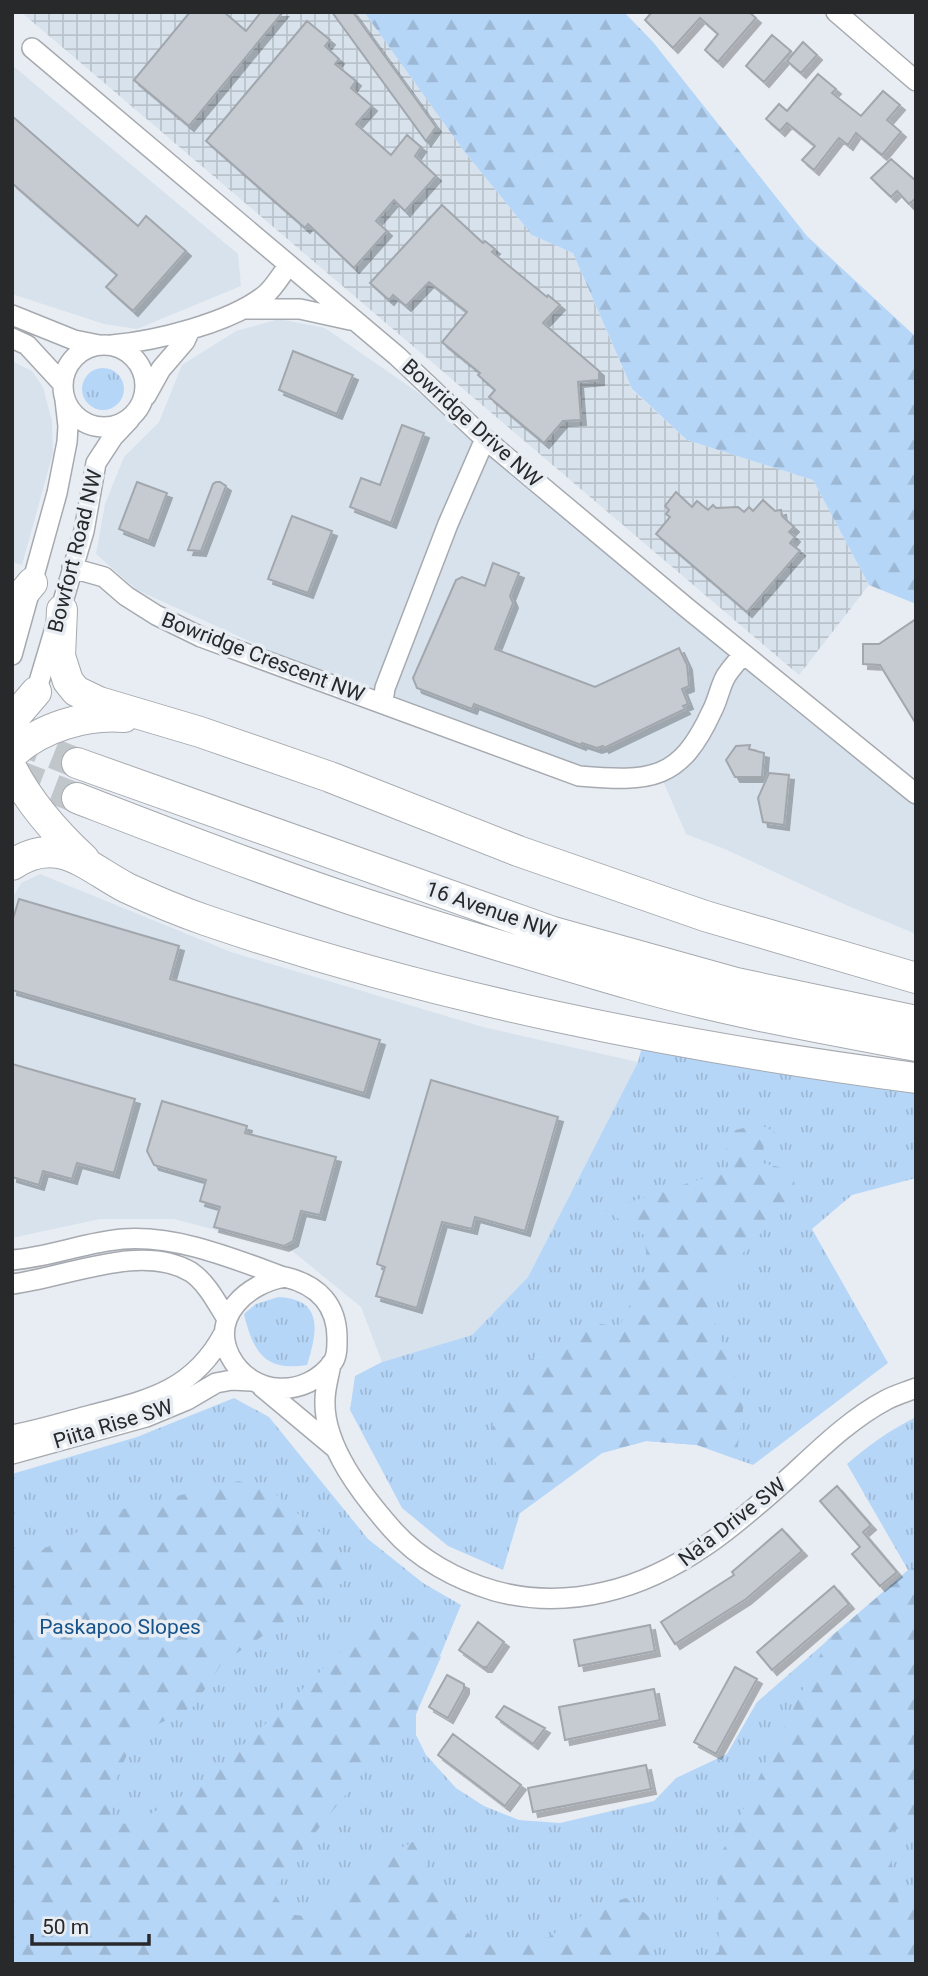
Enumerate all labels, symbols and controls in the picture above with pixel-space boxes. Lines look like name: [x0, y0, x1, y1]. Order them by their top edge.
street label: Bowridge Drive NW: [397, 354, 547, 492]
street label: Bowfort Road NW: [43, 467, 107, 635]
street label: Bowridge Crescent NW: [158, 607, 368, 707]
street label: 16 Avenue NW: [423, 876, 560, 944]
street label: Piita Rise SW: [51, 1394, 176, 1453]
street label: Na'a Drive SW: [674, 1473, 791, 1571]
park label: Paskapoo Slopes: [39, 1615, 201, 1639]
scale bar: [32, 1902, 149, 1946]
text: 50 m: [42, 1915, 89, 1939]

